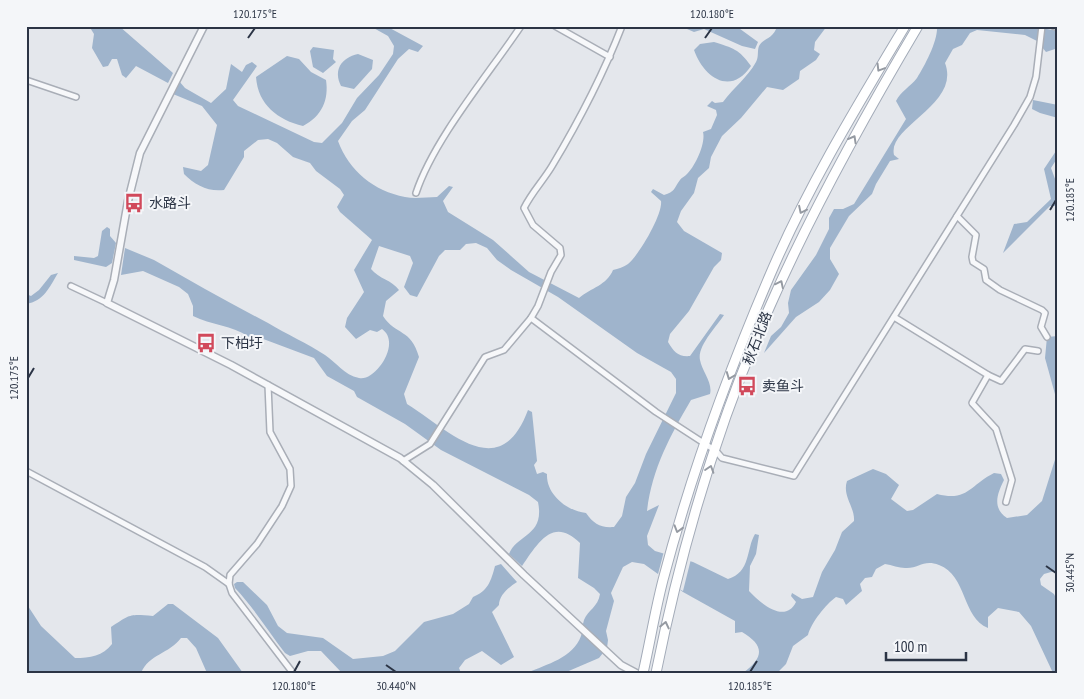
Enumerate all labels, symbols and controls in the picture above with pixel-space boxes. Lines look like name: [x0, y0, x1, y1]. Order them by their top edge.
text: 120.175°E: [233, 6, 277, 21]
text: 120.180°E: [690, 6, 734, 21]
one-way arrow: [876, 63, 886, 72]
one-way arrow: [847, 136, 857, 145]
text: 120.185°E: [1062, 178, 1077, 222]
bus stop icon: 水路斗: [123, 192, 145, 214]
place label: 水路斗: [149, 194, 191, 212]
one-way arrow: [798, 205, 808, 214]
one-way arrow: [774, 280, 784, 289]
street label: 秋石北路: [739, 309, 775, 367]
bus stop icon: 下柏圩: [195, 332, 217, 354]
place label: 下柏圩: [221, 334, 263, 352]
text: 120.175°E: [6, 356, 21, 400]
one-way arrow: [726, 371, 736, 379]
bus stop icon: 卖鱼斗: [736, 375, 758, 397]
place label: 卖鱼斗: [762, 377, 804, 395]
one-way arrow: [704, 465, 714, 474]
one-way arrow: [674, 525, 684, 533]
text: 30.445°N: [1062, 553, 1077, 593]
one-way arrow: [660, 621, 670, 629]
scale bar: [886, 629, 966, 661]
text: 100 m: [894, 637, 927, 656]
text: 120.180°E: [272, 678, 316, 693]
text: 30.440°N: [376, 678, 416, 693]
text: 120.185°E: [728, 678, 772, 693]

